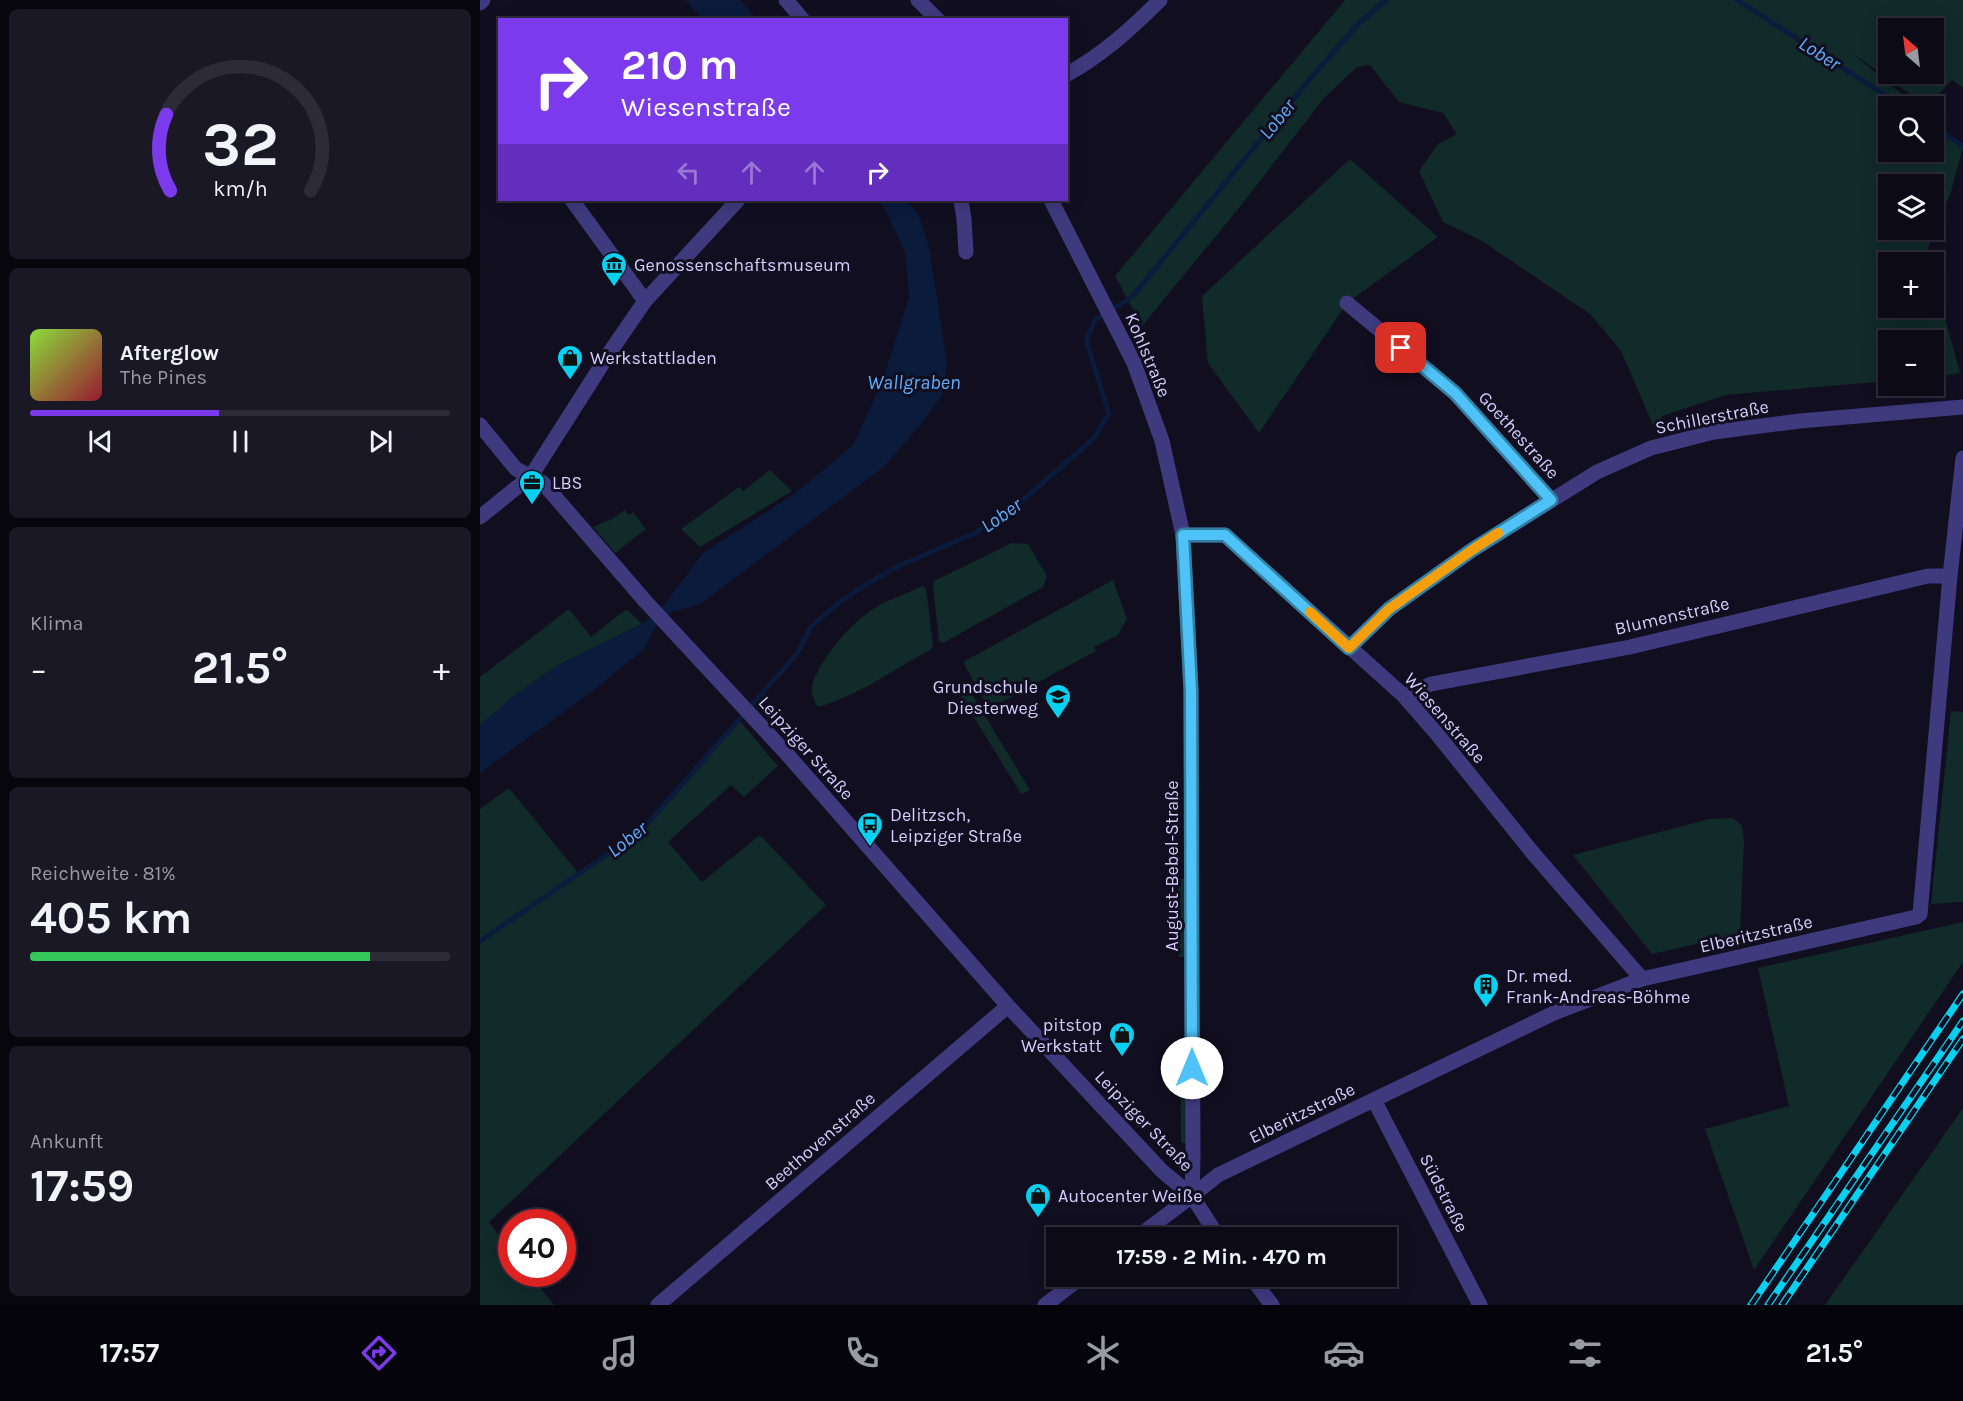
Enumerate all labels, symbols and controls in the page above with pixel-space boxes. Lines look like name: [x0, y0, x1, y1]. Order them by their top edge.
north arrow: [1878, 18, 1944, 84]
map controls: [1878, 18, 1944, 396]
water label: Lober: [1795, 32, 1846, 76]
text: 210 m: [621, 40, 738, 90]
icon: right: [522, 42, 600, 120]
text: Wiesenstraße: [621, 91, 791, 123]
water label: Lober: [1254, 94, 1301, 144]
button: search: [1878, 96, 1944, 162]
text: 32: [202, 108, 278, 181]
icon: left: [672, 156, 705, 189]
icon: ahead: [735, 156, 768, 189]
icon: ahead: [798, 156, 831, 189]
icon: right: [861, 156, 894, 189]
button: layers: [1878, 174, 1944, 240]
text: km/h: [213, 176, 267, 201]
museum icon: Genossenschaftsmuseum: [599, 250, 629, 288]
button: +: [1878, 252, 1944, 318]
place label: Genossenschaftsmuseum: [634, 254, 851, 276]
street label: Kohlstraße: [1120, 309, 1176, 401]
pin: [1375, 322, 1426, 373]
button: −: [1878, 330, 1944, 396]
icon: arrive: [1384, 331, 1417, 364]
text: Afterglow: [120, 340, 219, 366]
shop icon: Werkstattladen: [555, 343, 585, 381]
place label: Werkstattladen: [590, 347, 717, 369]
text: The Pines: [120, 366, 207, 389]
water label: Wallgraben: [867, 371, 961, 394]
street label: Goethestraße: [1474, 387, 1564, 483]
street label: Schillerstraße: [1653, 395, 1771, 439]
icon: previous: [84, 425, 117, 458]
icon: pause: [224, 425, 257, 458]
icon: next: [364, 425, 397, 458]
office icon: LBS: [517, 468, 547, 506]
place label: LBS: [552, 472, 582, 494]
water label: Lober: [976, 492, 1027, 538]
street label: Blumenstraße: [1613, 592, 1731, 640]
text: Klima: [30, 612, 83, 635]
text: 21.5°: [192, 642, 288, 694]
text: −: [30, 650, 47, 688]
text: +: [433, 650, 450, 688]
street label: Wiesenstraße: [1400, 668, 1490, 768]
place label: Grundschule Diesterweg: [933, 676, 1038, 719]
school or university icon: Grundschule Diesterweg: [1043, 682, 1073, 720]
street label: Leipziger Straße: [754, 692, 858, 804]
street label: August-Bebel-Straße: [1161, 781, 1183, 951]
place label: Delitzsch, Leipziger Straße: [890, 804, 1022, 847]
bus stop icon: Delitzsch, Leipziger Straße: [855, 810, 885, 848]
water label: Lober: [603, 816, 653, 862]
text: Reichweite · 81%: [30, 862, 176, 885]
text: 405 km: [30, 892, 192, 944]
street label: Elberitzstraße: [1697, 910, 1815, 958]
place label: Dr. med. Frank-Andreas-Böhme: [1506, 965, 1690, 1008]
building icon: Dr. med. Frank-Andreas-Böhme: [1471, 971, 1501, 1009]
place label: pitstop Werkstatt: [1021, 1014, 1102, 1057]
shop icon: pitstop Werkstatt: [1107, 1020, 1137, 1058]
position arrow: [1160, 1036, 1224, 1100]
street label: Leipziger Straße: [1090, 1066, 1198, 1176]
street label: Elberitzstraße: [1245, 1078, 1359, 1148]
street label: Beethovenstraße: [760, 1087, 880, 1195]
text: Ankunft: [30, 1130, 103, 1153]
street label: Südstraße: [1415, 1150, 1473, 1236]
text: 17:59: [30, 1160, 134, 1212]
shop icon: Autocenter Weiße: [1023, 1181, 1053, 1219]
place label: Autocenter Weiße: [1058, 1185, 1202, 1207]
speed limit sign: 40: [498, 1209, 576, 1287]
text: 17:59 · 2 Min. · 470 m: [1116, 1244, 1327, 1270]
icon: directions: [358, 1332, 400, 1374]
icon: music: [599, 1332, 641, 1374]
icon: phone: [841, 1332, 883, 1374]
icon: climate: [1082, 1332, 1124, 1374]
icon: car: [1323, 1332, 1365, 1374]
icon: filters: [1564, 1332, 1606, 1374]
text: 17:57: [100, 1337, 159, 1369]
text: 21.5°: [1805, 1337, 1863, 1369]

